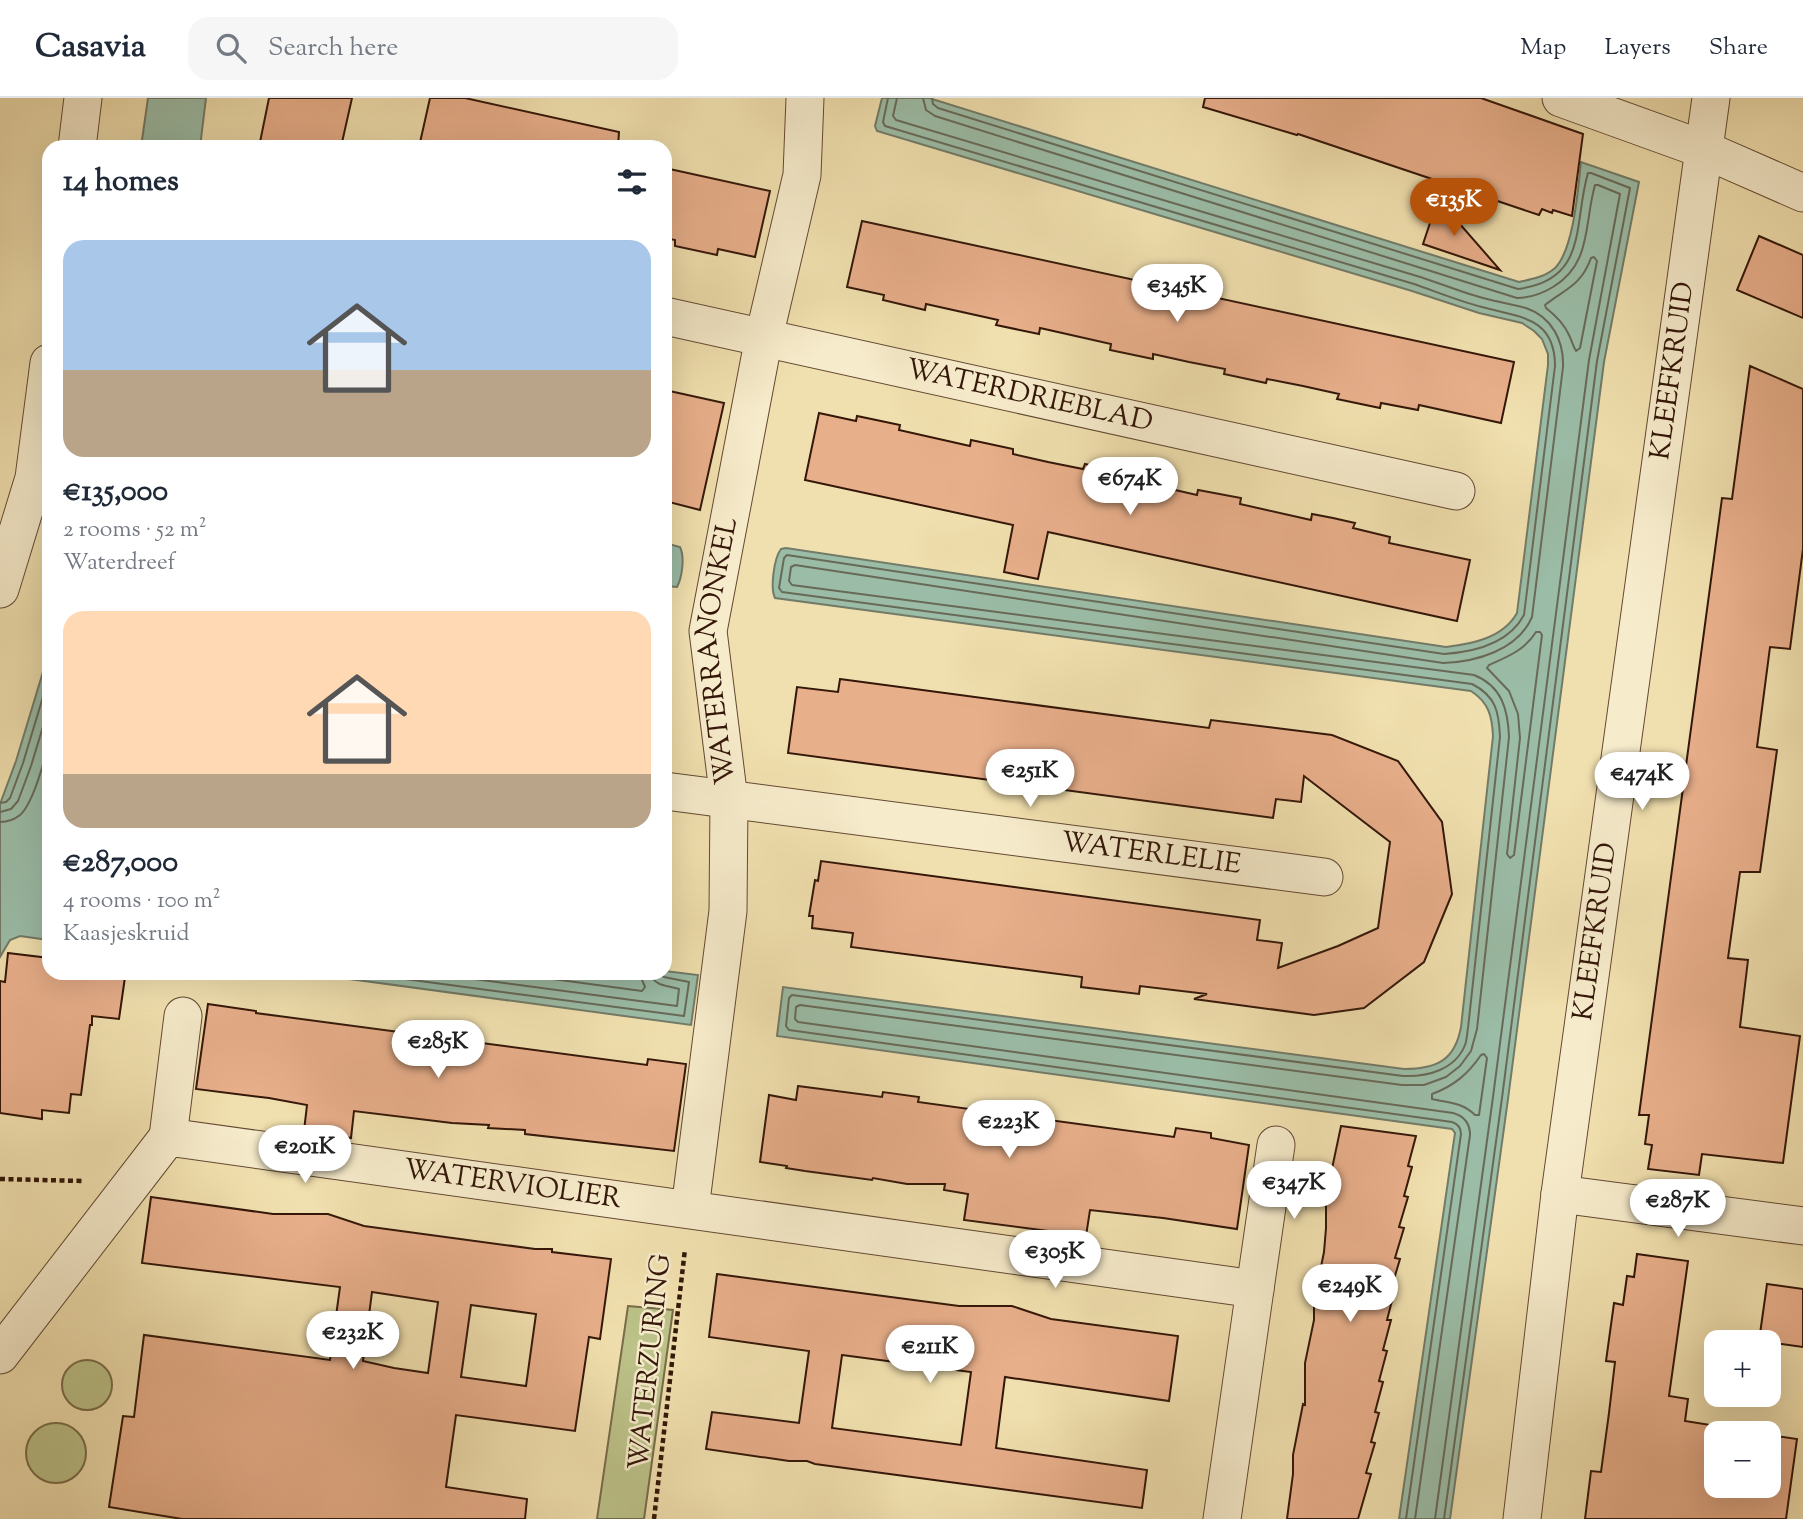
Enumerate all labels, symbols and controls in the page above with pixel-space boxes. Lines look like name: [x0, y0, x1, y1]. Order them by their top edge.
search box: [188, 17, 678, 80]
text: Casavia: [35, 24, 146, 72]
icon: search: [212, 29, 250, 67]
text: Search here: [268, 30, 398, 67]
text: Map: [1520, 31, 1566, 65]
text: Layers: [1604, 31, 1671, 65]
text: Share: [1709, 31, 1768, 65]
text: 14 homes: [63, 161, 179, 204]
icon: filters: [613, 163, 651, 201]
pin: €135K: [1405, 178, 1503, 238]
text: €135K: [1426, 184, 1482, 217]
pin: €345K: [1128, 264, 1226, 324]
text: €345K: [1147, 270, 1207, 303]
street label: KLEEFKRUID: [1641, 279, 1705, 463]
icon: home: [294, 285, 420, 411]
street label: WATERDRIEBLAD: [902, 350, 1157, 443]
pin: €674K: [1081, 458, 1179, 517]
text: €674K: [1098, 463, 1162, 496]
text: €135,000: [63, 471, 168, 514]
text: 2 rooms · 52 m²: [63, 514, 206, 547]
street label: WATERRANONKEL: [687, 514, 749, 787]
text: Waterdreef: [63, 547, 176, 580]
icon: home: [294, 656, 420, 782]
pin: €251K: [981, 750, 1079, 809]
pin: €474K: [1593, 752, 1691, 812]
text: €251K: [1002, 755, 1059, 788]
text: €474K: [1610, 758, 1674, 791]
street label: WATERLELIE: [1059, 823, 1243, 886]
street label: KLEEFKRUID: [1564, 840, 1628, 1023]
text: €287,000: [63, 842, 178, 885]
text: 4 rooms · 100 m²: [63, 885, 221, 918]
text: Kaasjeskruid: [63, 918, 190, 951]
pin: €285K: [389, 1020, 487, 1080]
text: €285K: [408, 1026, 468, 1059]
pin: €223K: [960, 1100, 1058, 1160]
text: €223K: [978, 1106, 1040, 1139]
pin: €201K: [256, 1126, 354, 1185]
text: €201K: [274, 1131, 336, 1164]
street label: WATERVIOLIER: [401, 1150, 624, 1220]
pin: €347K: [1245, 1162, 1343, 1221]
text: €347K: [1262, 1167, 1326, 1200]
pin: €287K: [1629, 1180, 1727, 1239]
text: €287K: [1646, 1185, 1710, 1218]
pin: €305K: [1006, 1230, 1104, 1290]
text: €305K: [1025, 1236, 1085, 1269]
street label: WATERZURING: [620, 1252, 682, 1472]
pin: €249K: [1301, 1264, 1399, 1324]
text: €249K: [1318, 1270, 1382, 1303]
pin: €232K: [304, 1312, 402, 1371]
text: €232K: [322, 1317, 384, 1350]
pin: €211K: [881, 1326, 979, 1385]
map controls: [1704, 1330, 1781, 1498]
button: +: [1704, 1330, 1781, 1407]
text: €211K: [902, 1331, 958, 1364]
button: −: [1704, 1421, 1781, 1498]

